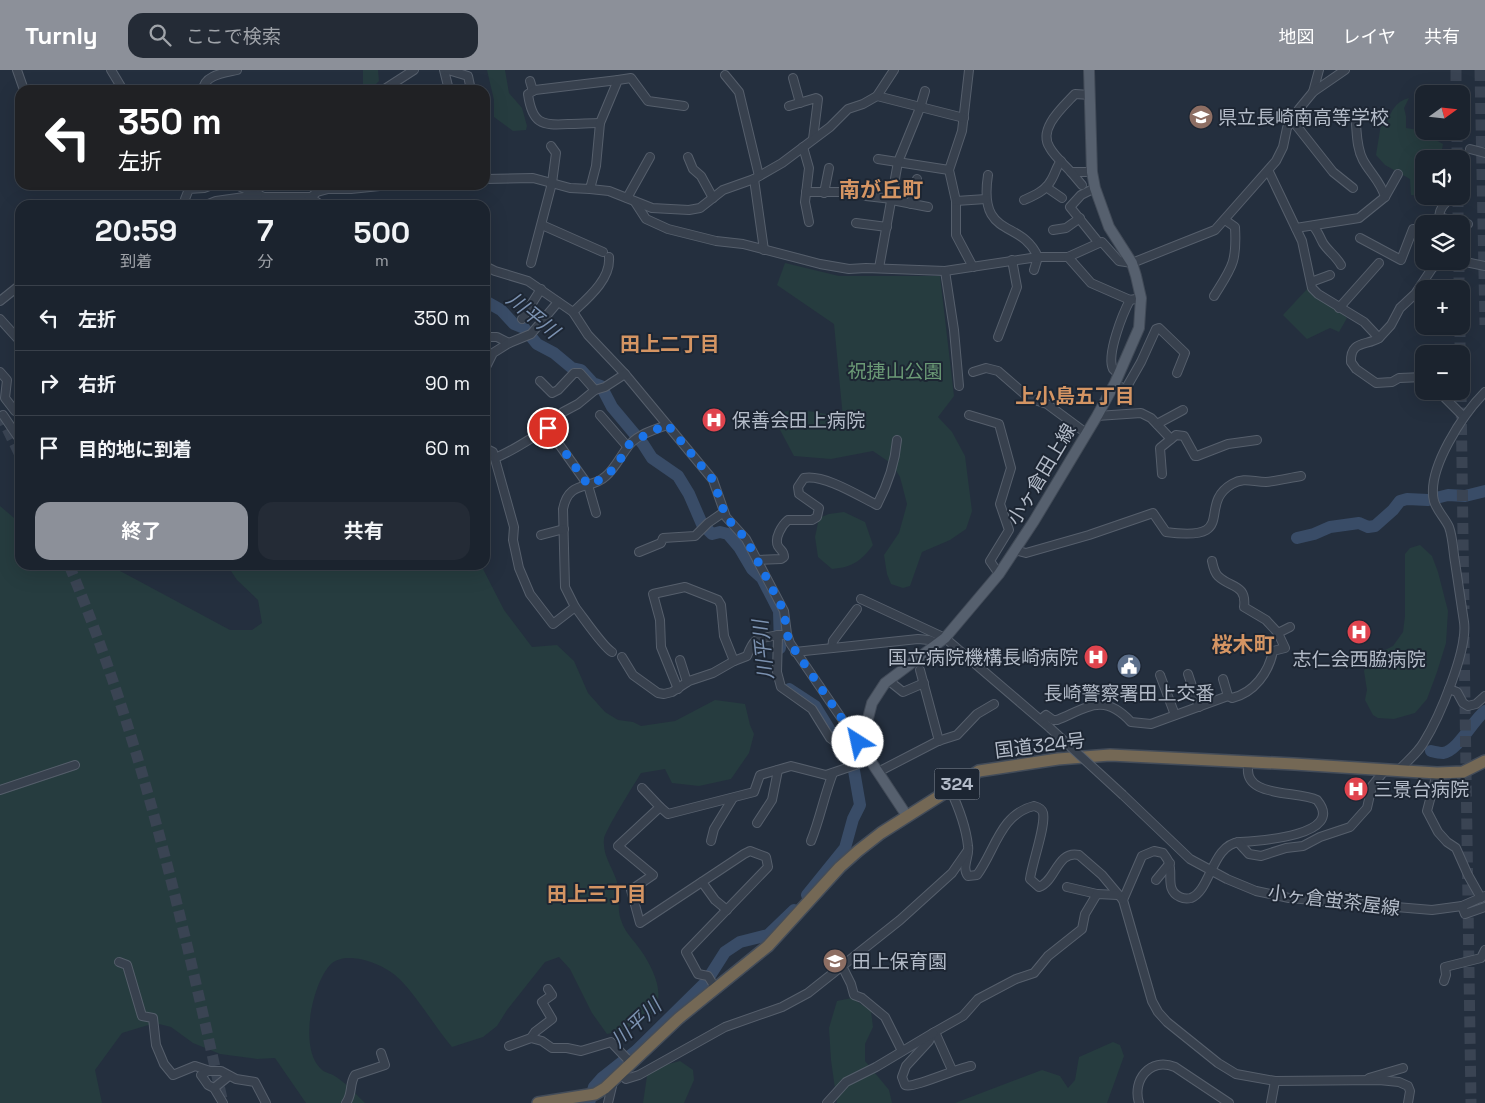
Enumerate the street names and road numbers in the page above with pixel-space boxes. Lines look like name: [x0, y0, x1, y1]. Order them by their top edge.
street label: 小ヶ倉田上線: [1001, 419, 1082, 530]
street label: 国道324号: [993, 728, 1087, 763]
road number: 324: [934, 769, 980, 800]
street label: 小ヶ倉蛍茶屋線: [1266, 880, 1401, 921]

